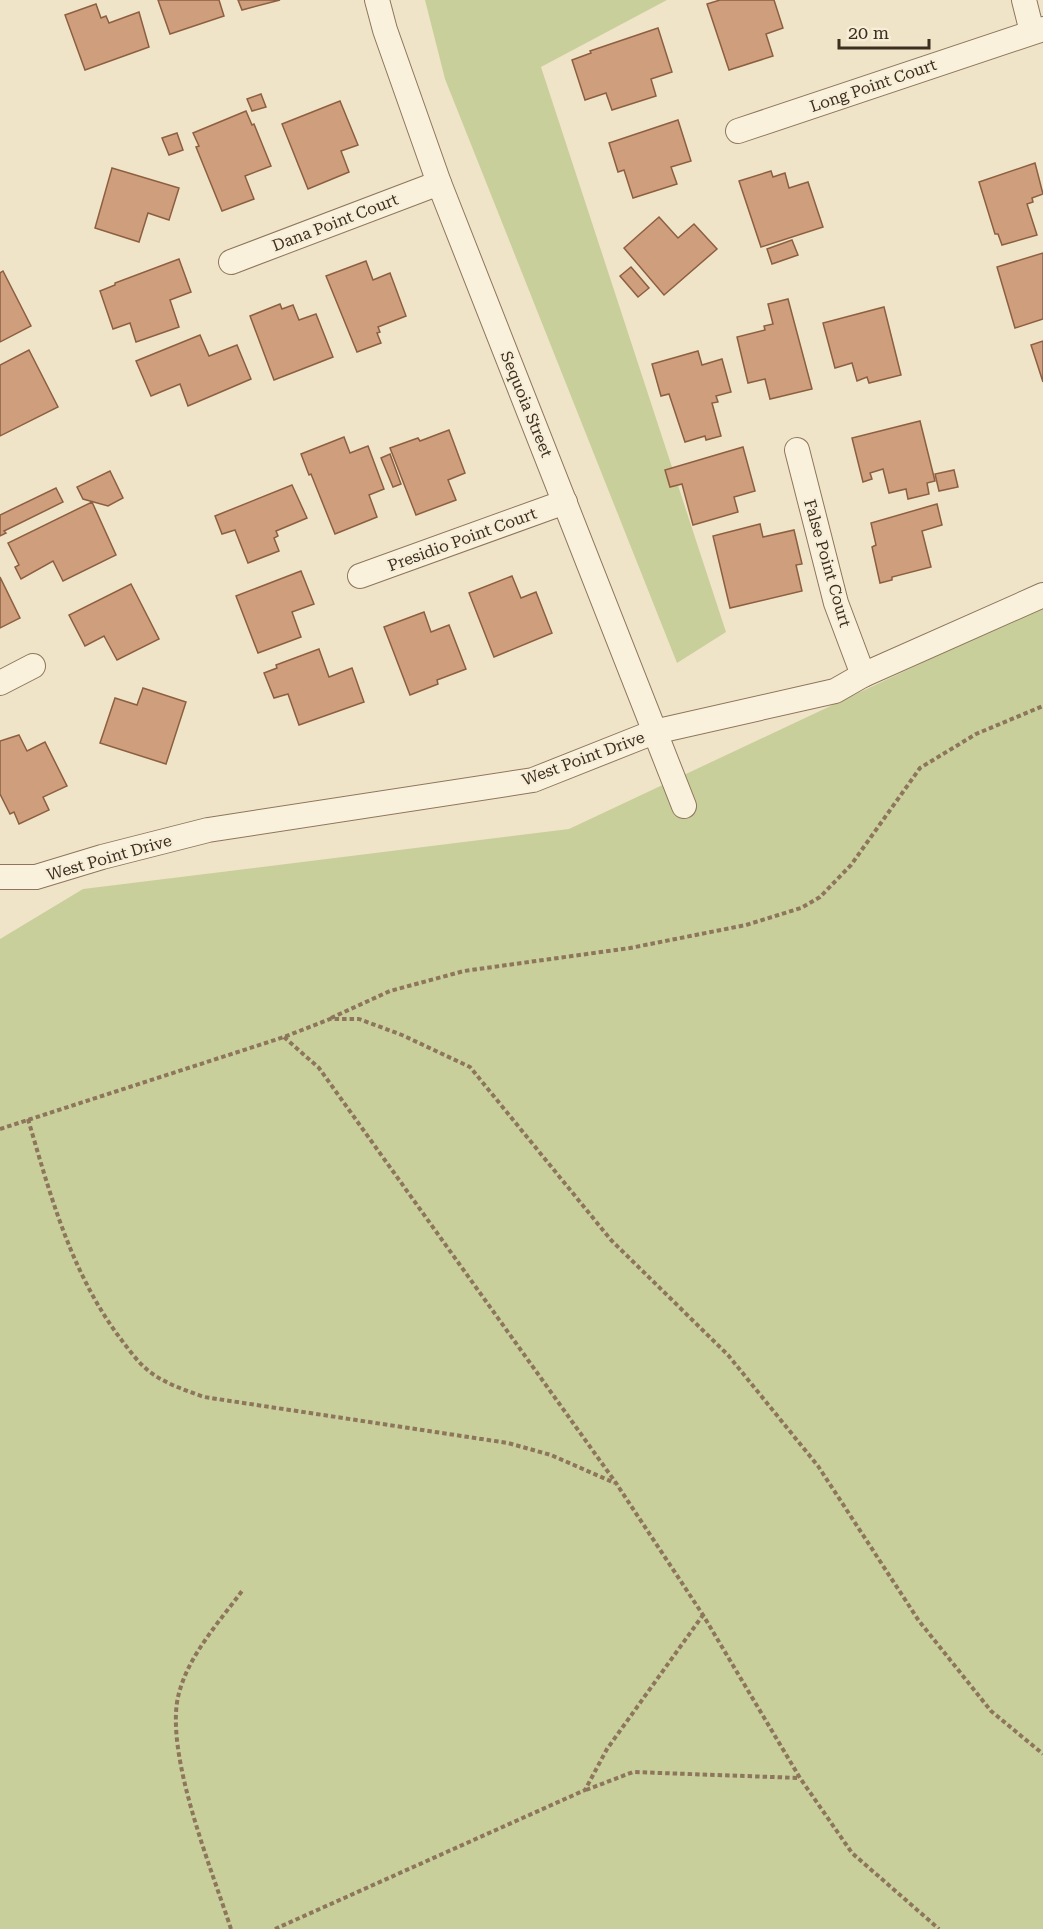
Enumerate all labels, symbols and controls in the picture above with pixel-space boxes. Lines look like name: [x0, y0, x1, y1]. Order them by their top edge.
scale bar: [839, 12, 929, 50]
text: 20 m: [848, 22, 889, 43]
street label: Long Point Court: [807, 55, 939, 116]
street label: Dana Point Court: [269, 190, 401, 255]
street label: Sequoia Street: [497, 348, 556, 460]
street label: False Point Court: [800, 497, 855, 629]
street label: Presidio Point Court: [385, 504, 539, 575]
street label: West Point Drive: [519, 727, 647, 789]
street label: West Point Drive: [45, 831, 174, 884]

